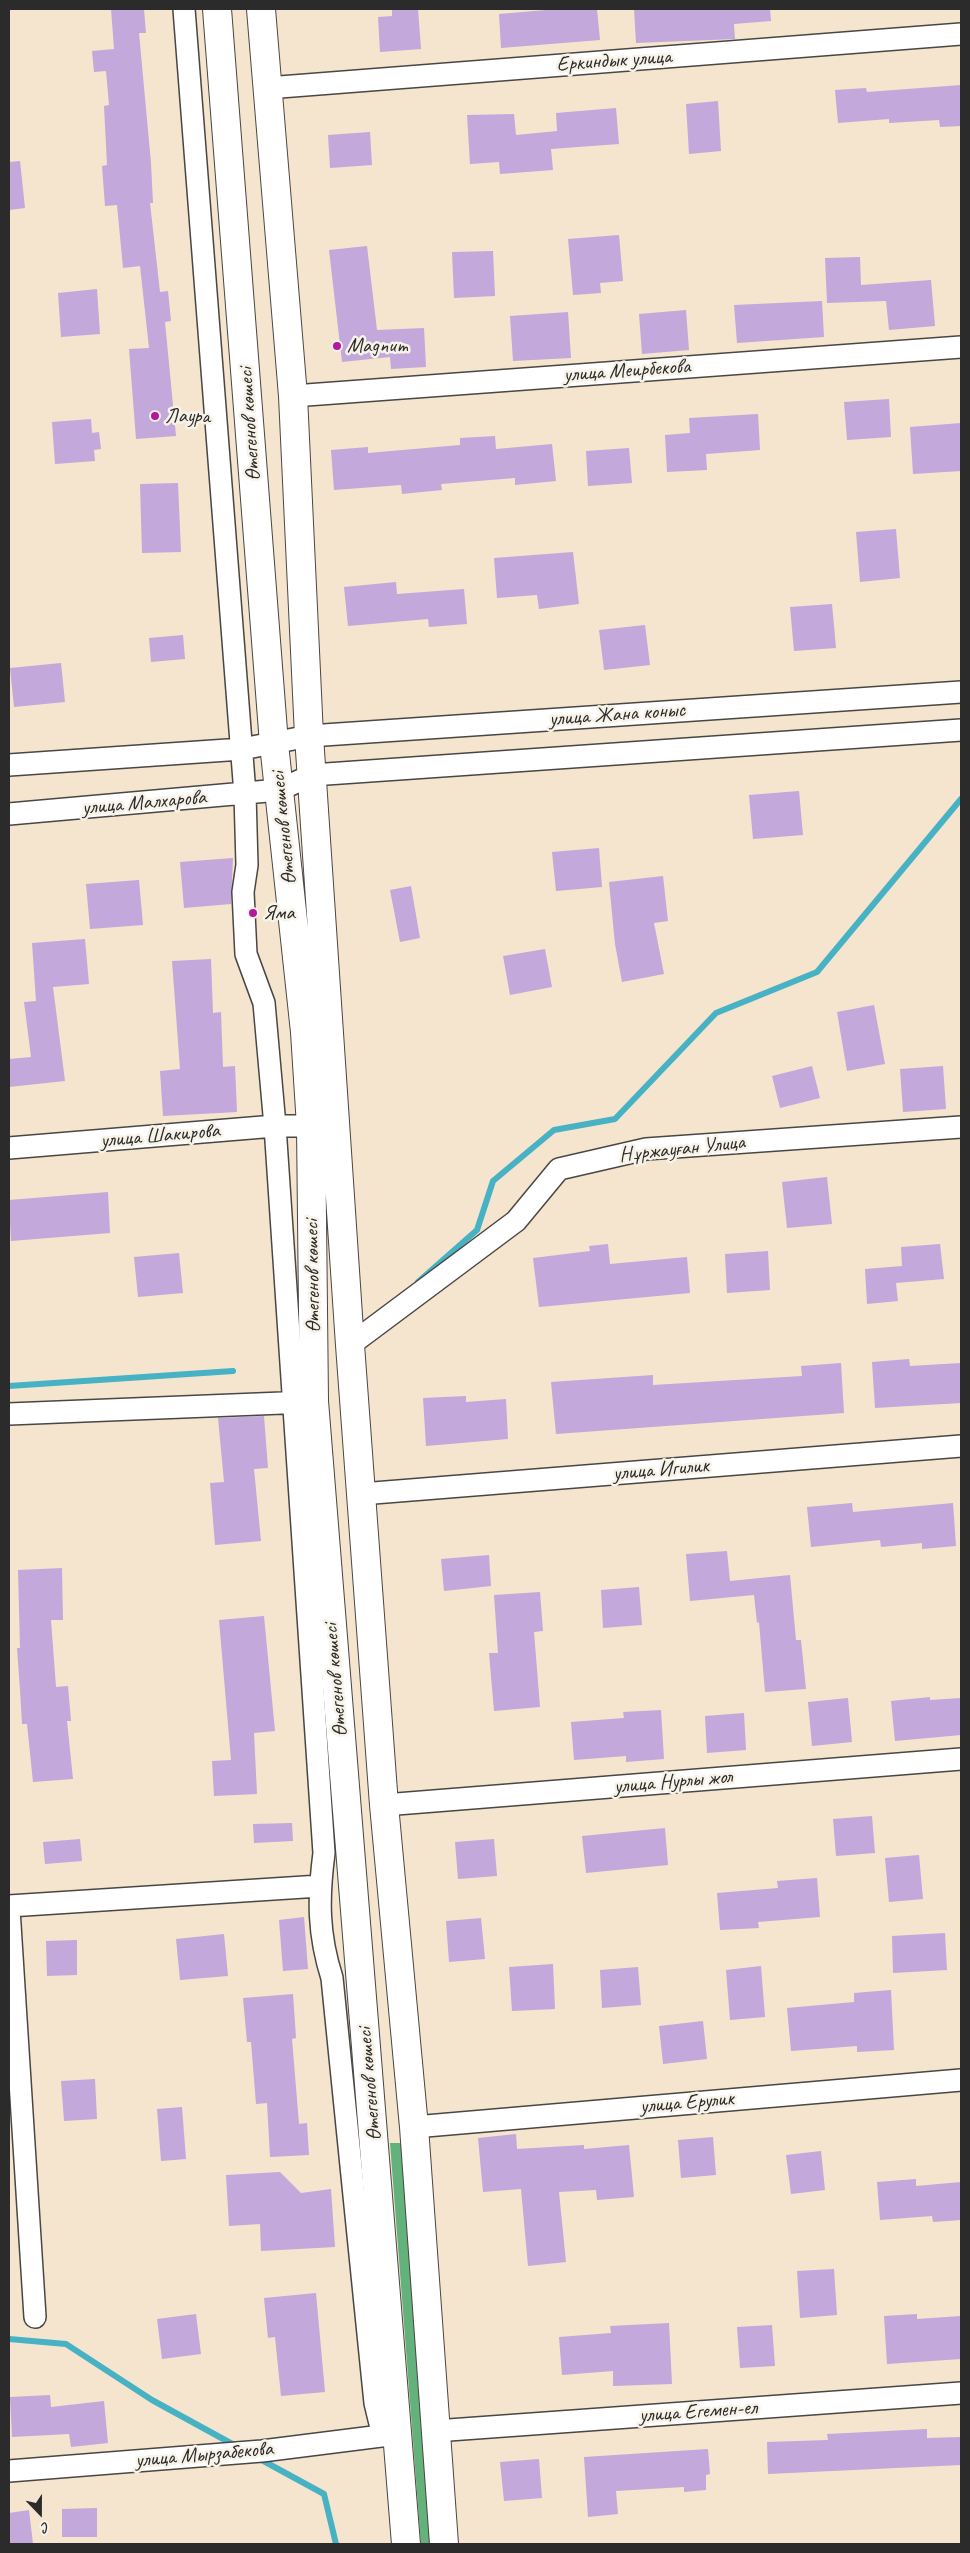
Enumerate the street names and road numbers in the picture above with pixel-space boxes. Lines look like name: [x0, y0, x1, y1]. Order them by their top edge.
street label: Еркиндык улица: [556, 44, 672, 78]
street label: улица Меирбекова: [563, 354, 691, 388]
street label: Өтегенов көшесі: [233, 366, 267, 482]
street label: улица Жана коныс: [548, 698, 686, 732]
street label: Өтегенов көшесі: [266, 770, 302, 886]
street label: улица Малхарова: [81, 785, 207, 821]
street label: улица Шакирова: [99, 1118, 221, 1154]
street label: Нұржауған Улица: [618, 1130, 746, 1168]
street label: Өтегенов көшесі: [299, 1219, 327, 1333]
street label: улица Игилик: [612, 1453, 710, 1487]
street label: Өтегенов көшесі: [318, 1622, 354, 1738]
street label: улица Нурлы жол: [613, 1764, 733, 1800]
street label: Өтегенов көшесі: [352, 2026, 388, 2142]
street label: улица Ерулик: [639, 2086, 735, 2120]
street label: улица Егемен-ел: [638, 2395, 758, 2429]
street label: улица Мырзабекова: [134, 2436, 274, 2474]

